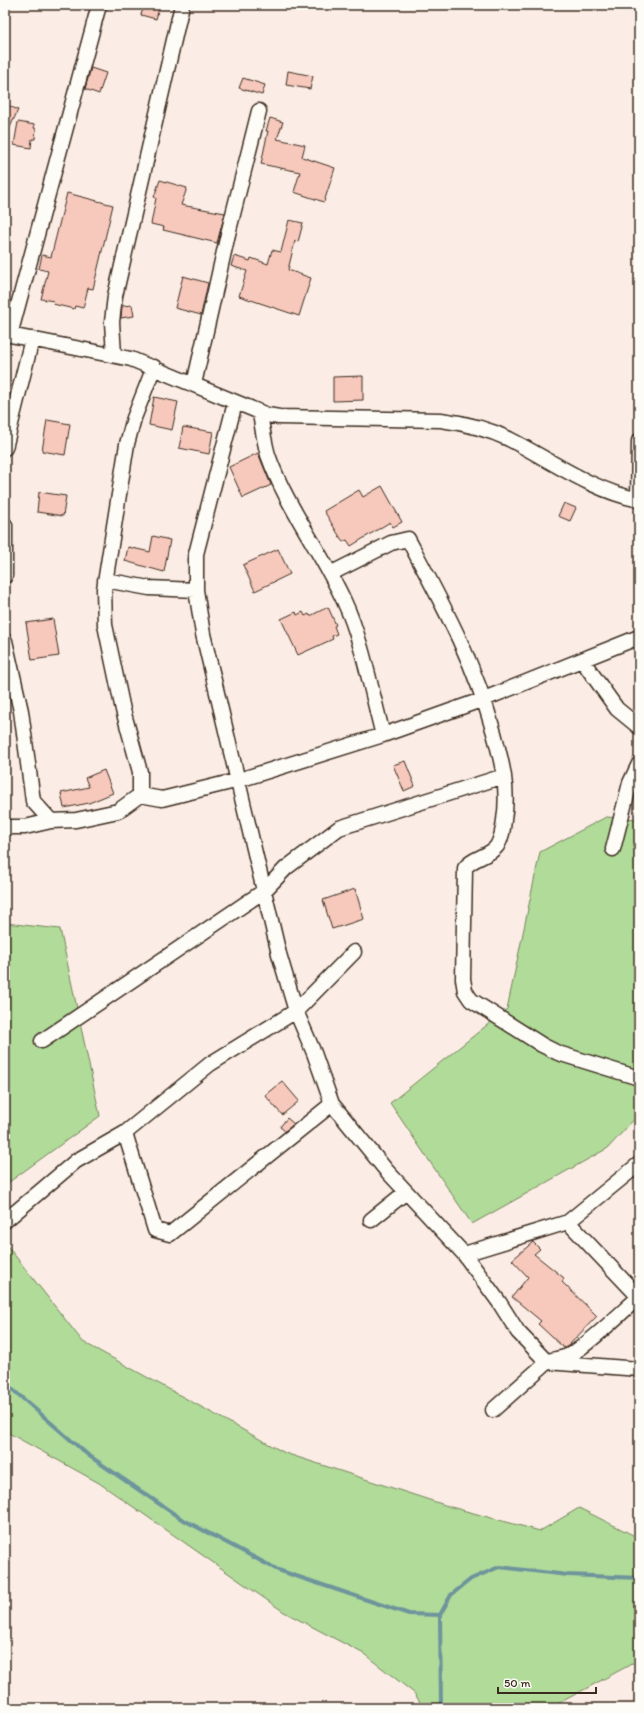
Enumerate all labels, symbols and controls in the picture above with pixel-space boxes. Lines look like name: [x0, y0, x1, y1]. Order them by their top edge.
scale bar: [498, 1669, 596, 1695]
text: 50 m: [504, 1676, 530, 1690]

